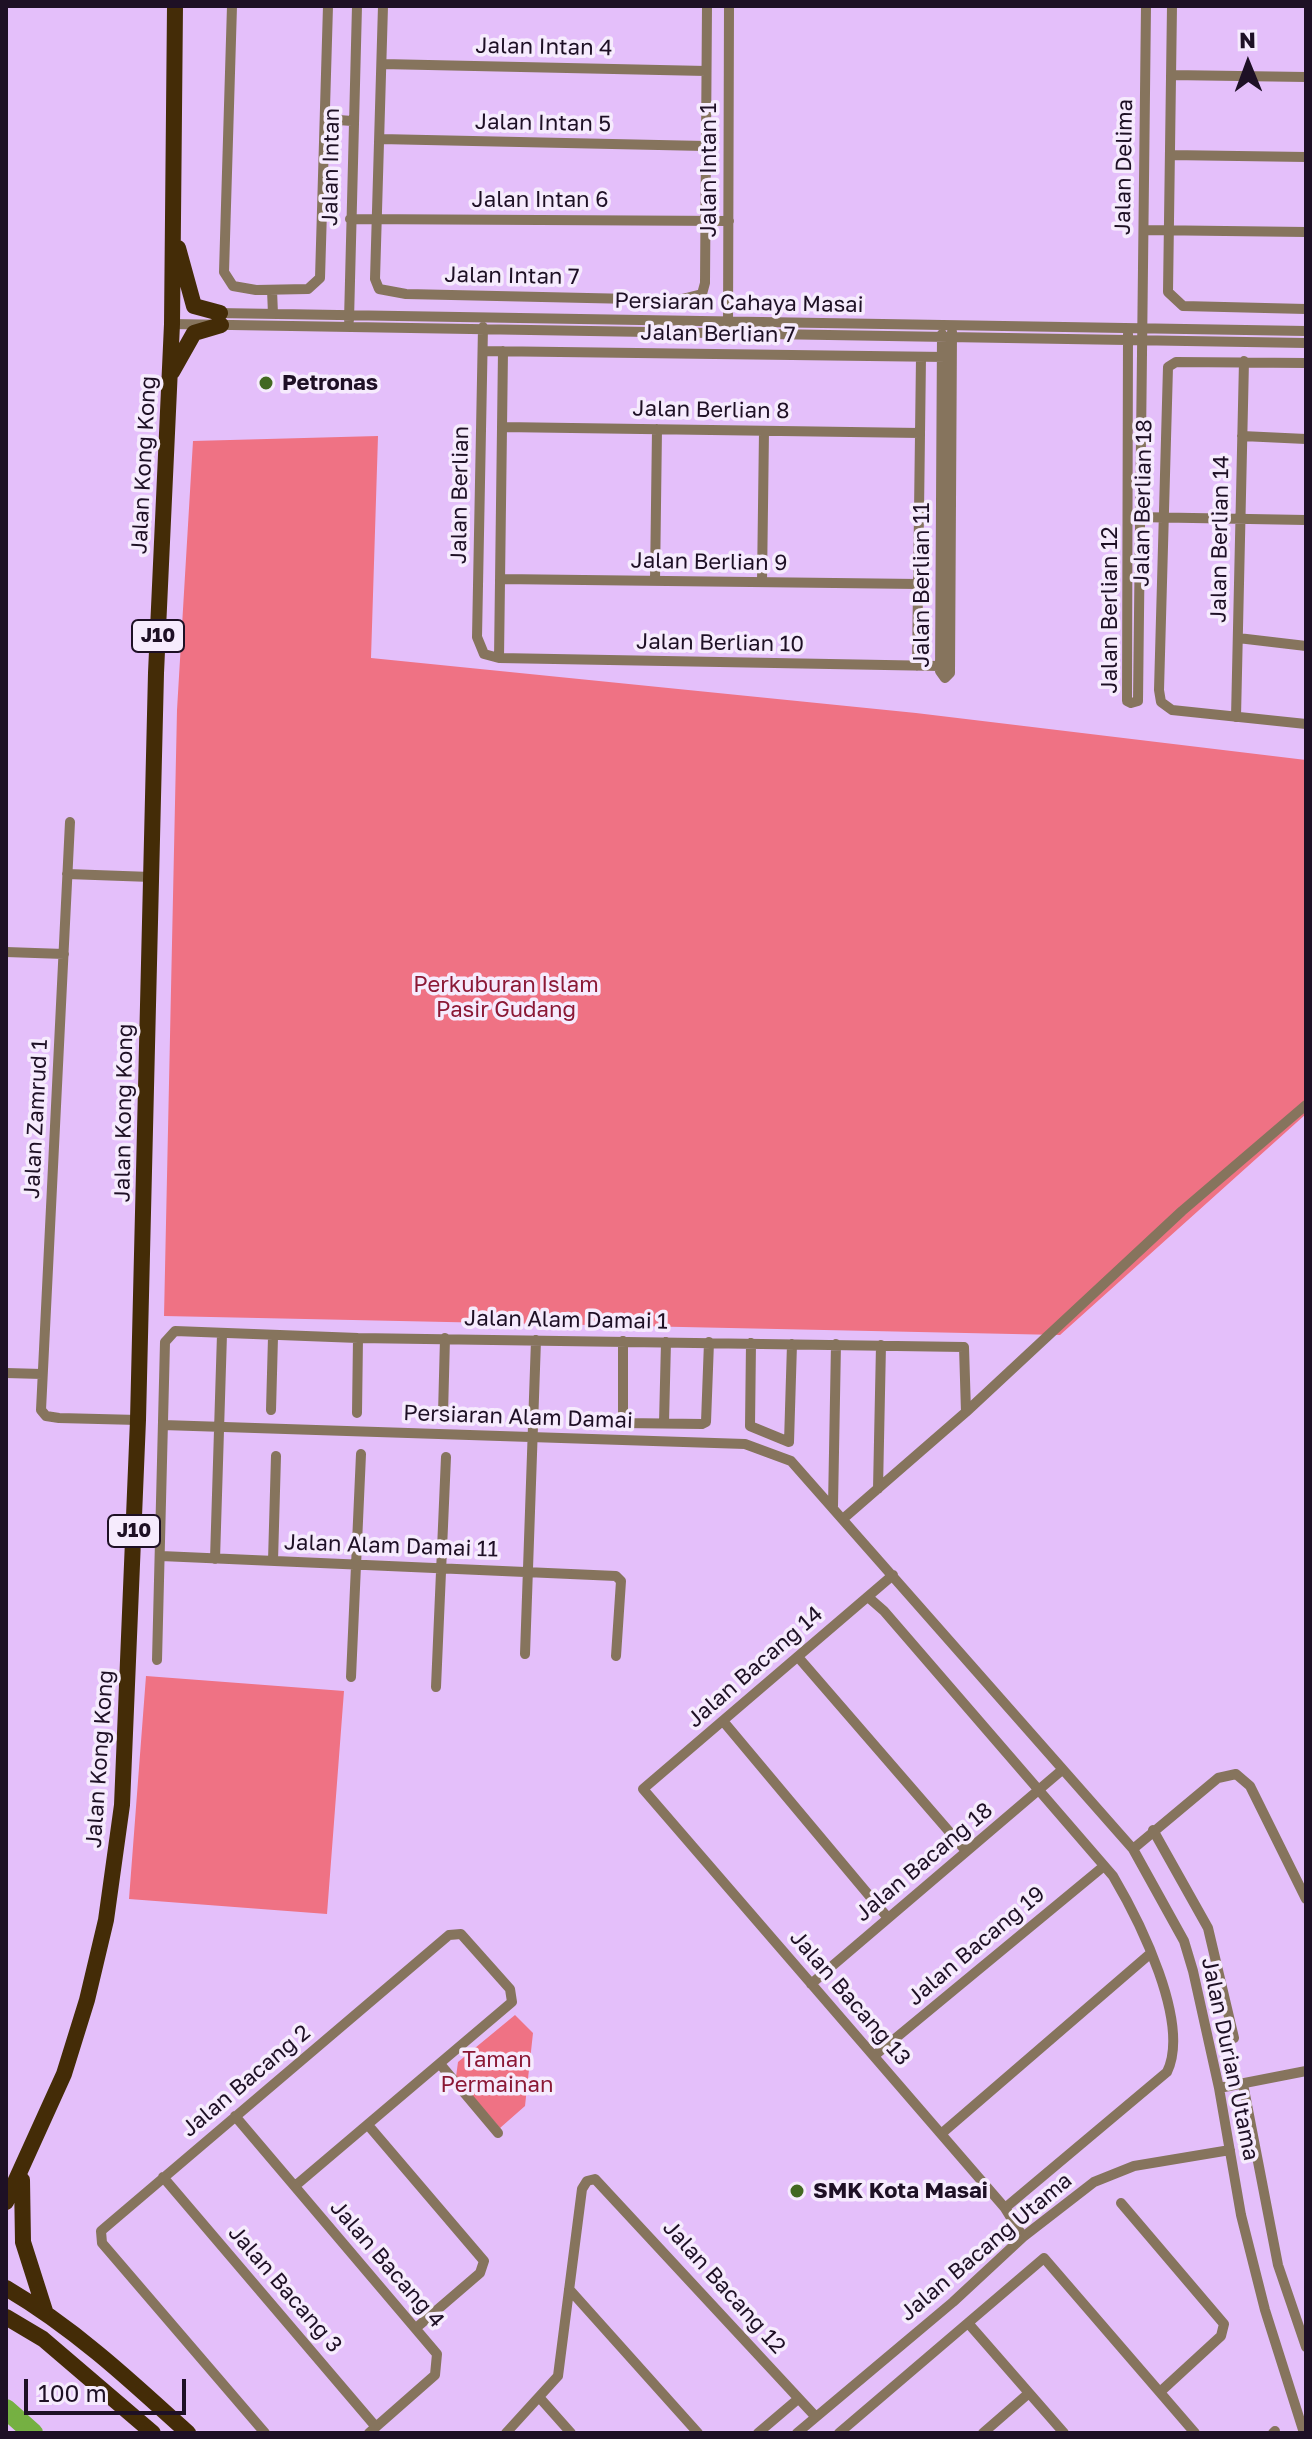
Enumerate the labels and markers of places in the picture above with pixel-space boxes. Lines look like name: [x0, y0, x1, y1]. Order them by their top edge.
place label: Petronas: [282, 370, 378, 396]
marker: Petronas: [257, 374, 275, 392]
place label: SMK Kota Masai: [813, 2178, 988, 2204]
marker: SMK Kota Masai: [788, 2182, 806, 2200]

